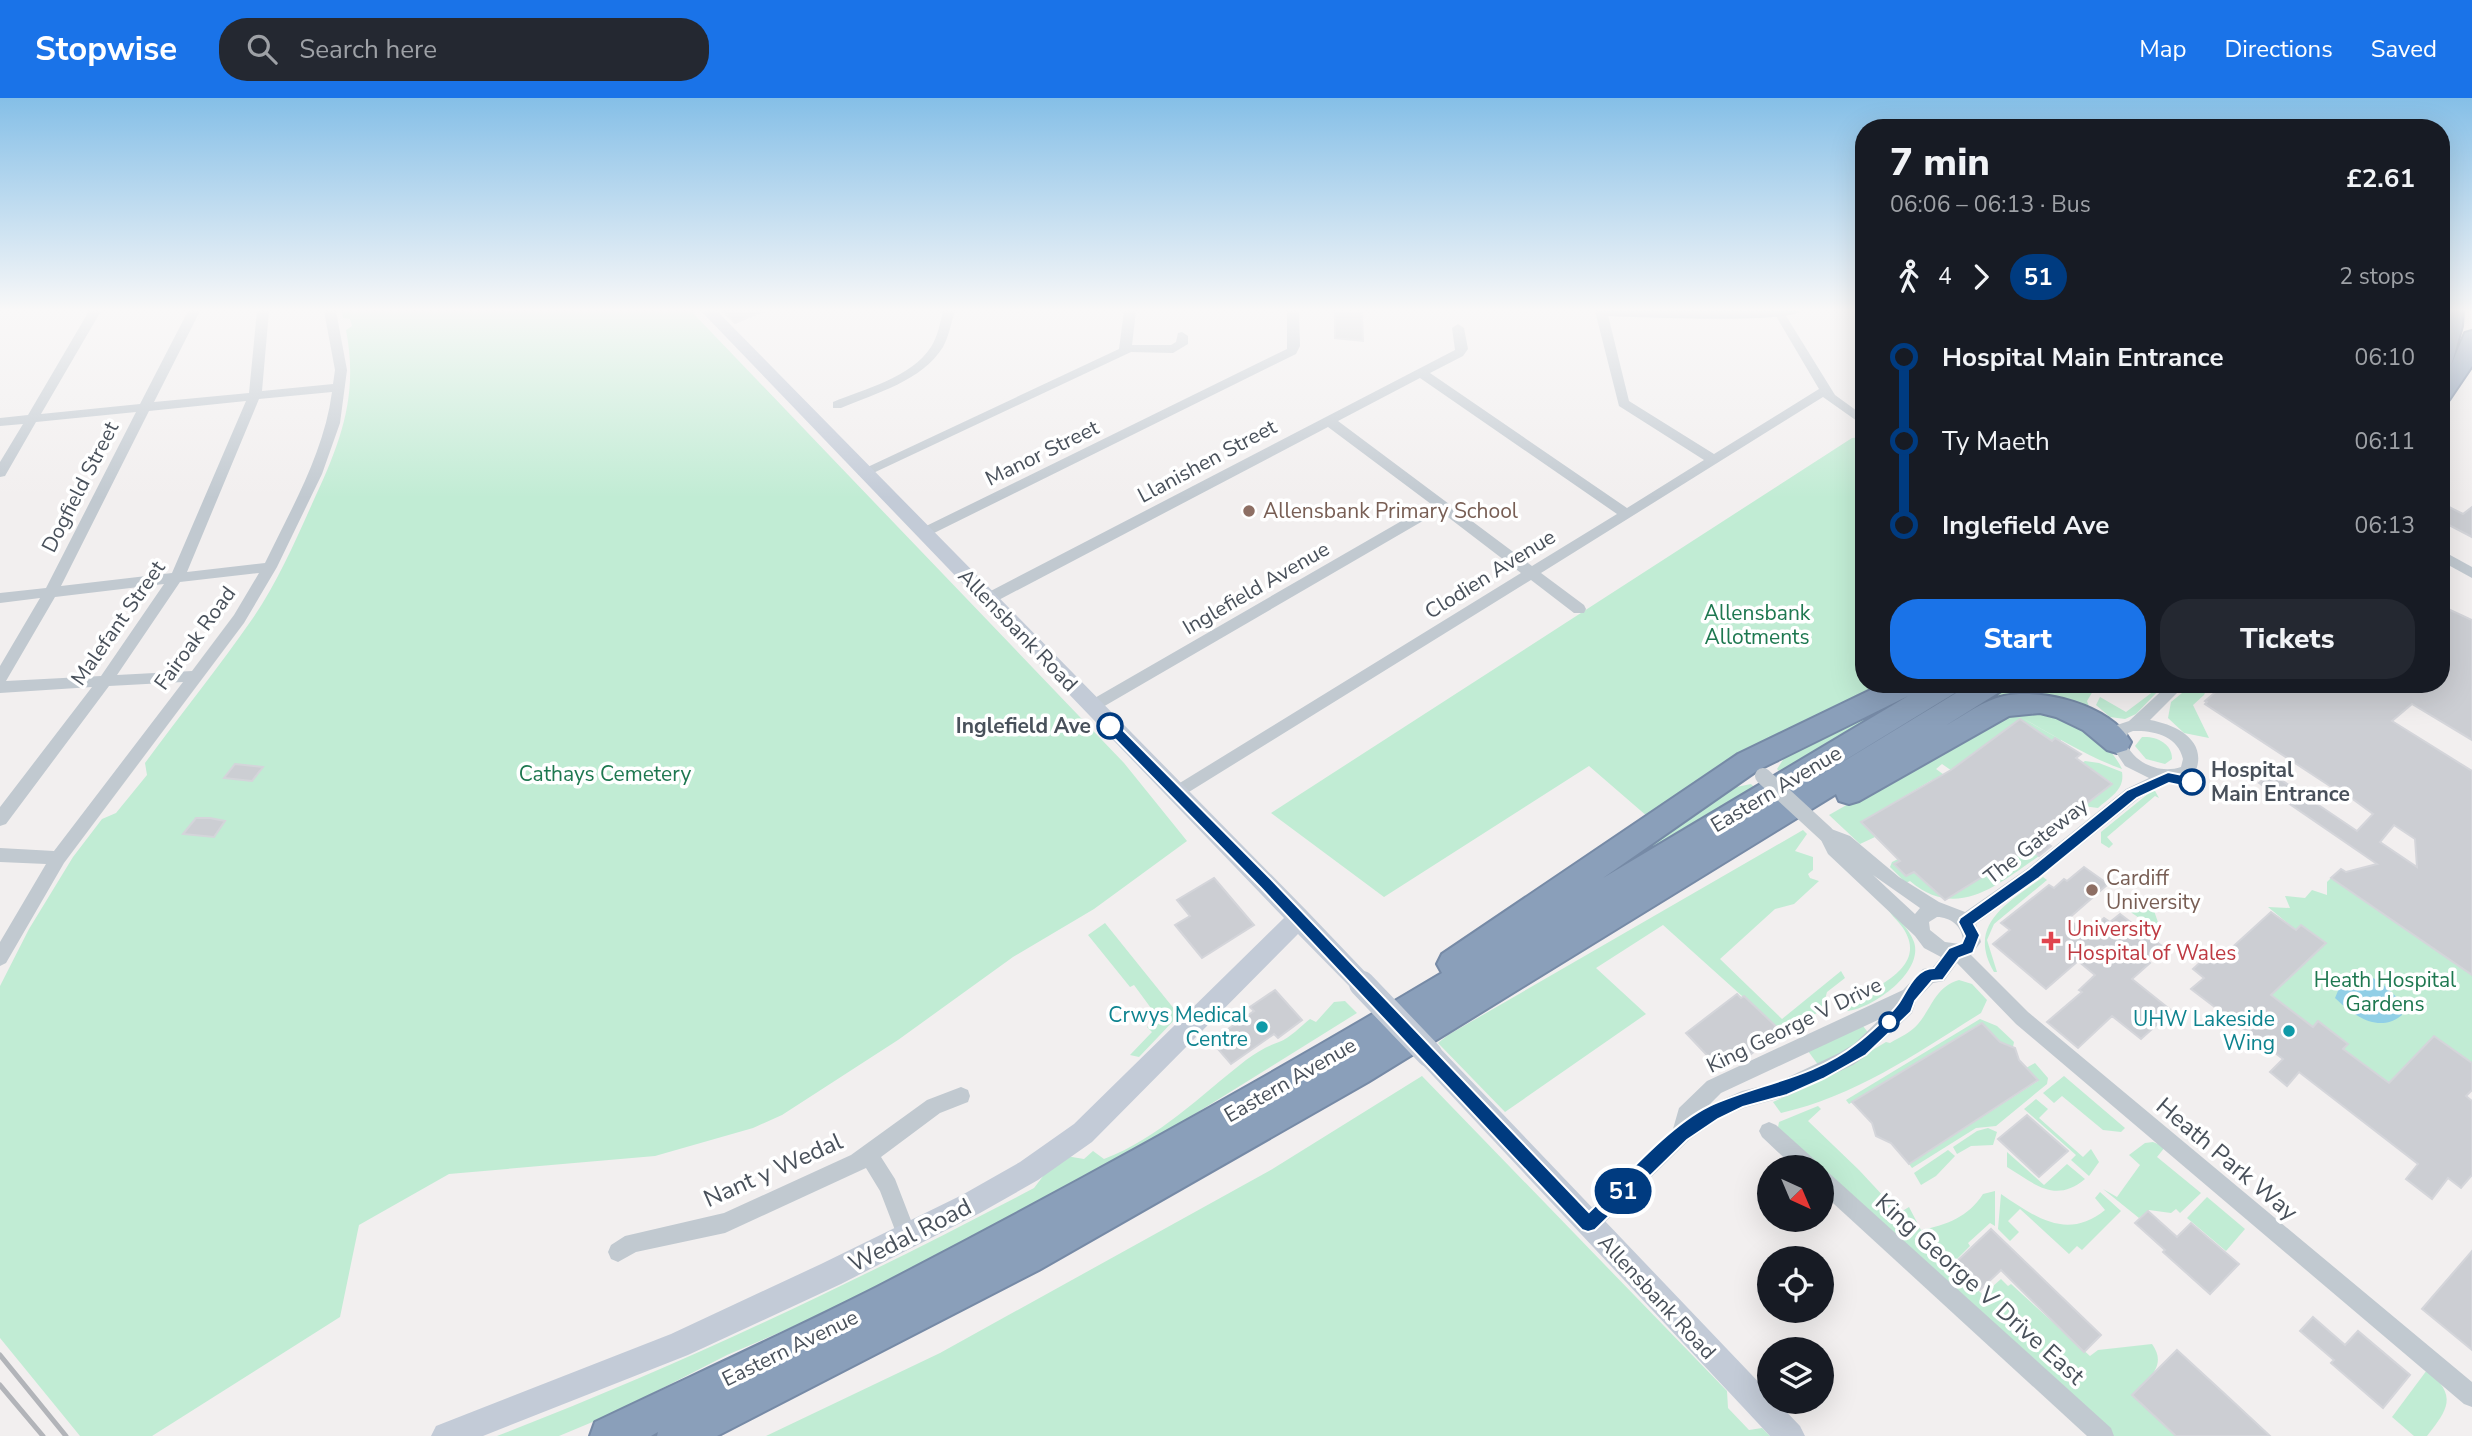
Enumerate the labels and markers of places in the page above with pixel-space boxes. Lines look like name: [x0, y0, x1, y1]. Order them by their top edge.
place label: Allensbank Primary School: [1263, 497, 1519, 525]
marker: Allensbank Primary School: [1241, 503, 1257, 519]
place label: Inglefield Ave: [956, 712, 1091, 740]
marker: Inglefield Ave: [1097, 713, 1123, 739]
place label: Hospital Main Entrance: [2211, 756, 2350, 808]
marker: Hospital Main Entrance: [2179, 769, 2205, 795]
place label: Cardiff University: [2106, 864, 2201, 916]
marker: Cardiff University: [2084, 882, 2100, 898]
place label: University Hospital of Wales: [2067, 915, 2236, 967]
marker: University Hospital of Wales: [2041, 931, 2061, 951]
place label: Crwys Medical Centre: [1108, 1001, 1249, 1053]
place label: UHW Lakeside Wing: [2133, 1005, 2275, 1057]
unlabelled marker: [1879, 1012, 1899, 1032]
marker: Crwys Medical Centre: [1254, 1019, 1270, 1035]
marker: UHW Lakeside Wing: [2281, 1023, 2297, 1039]

